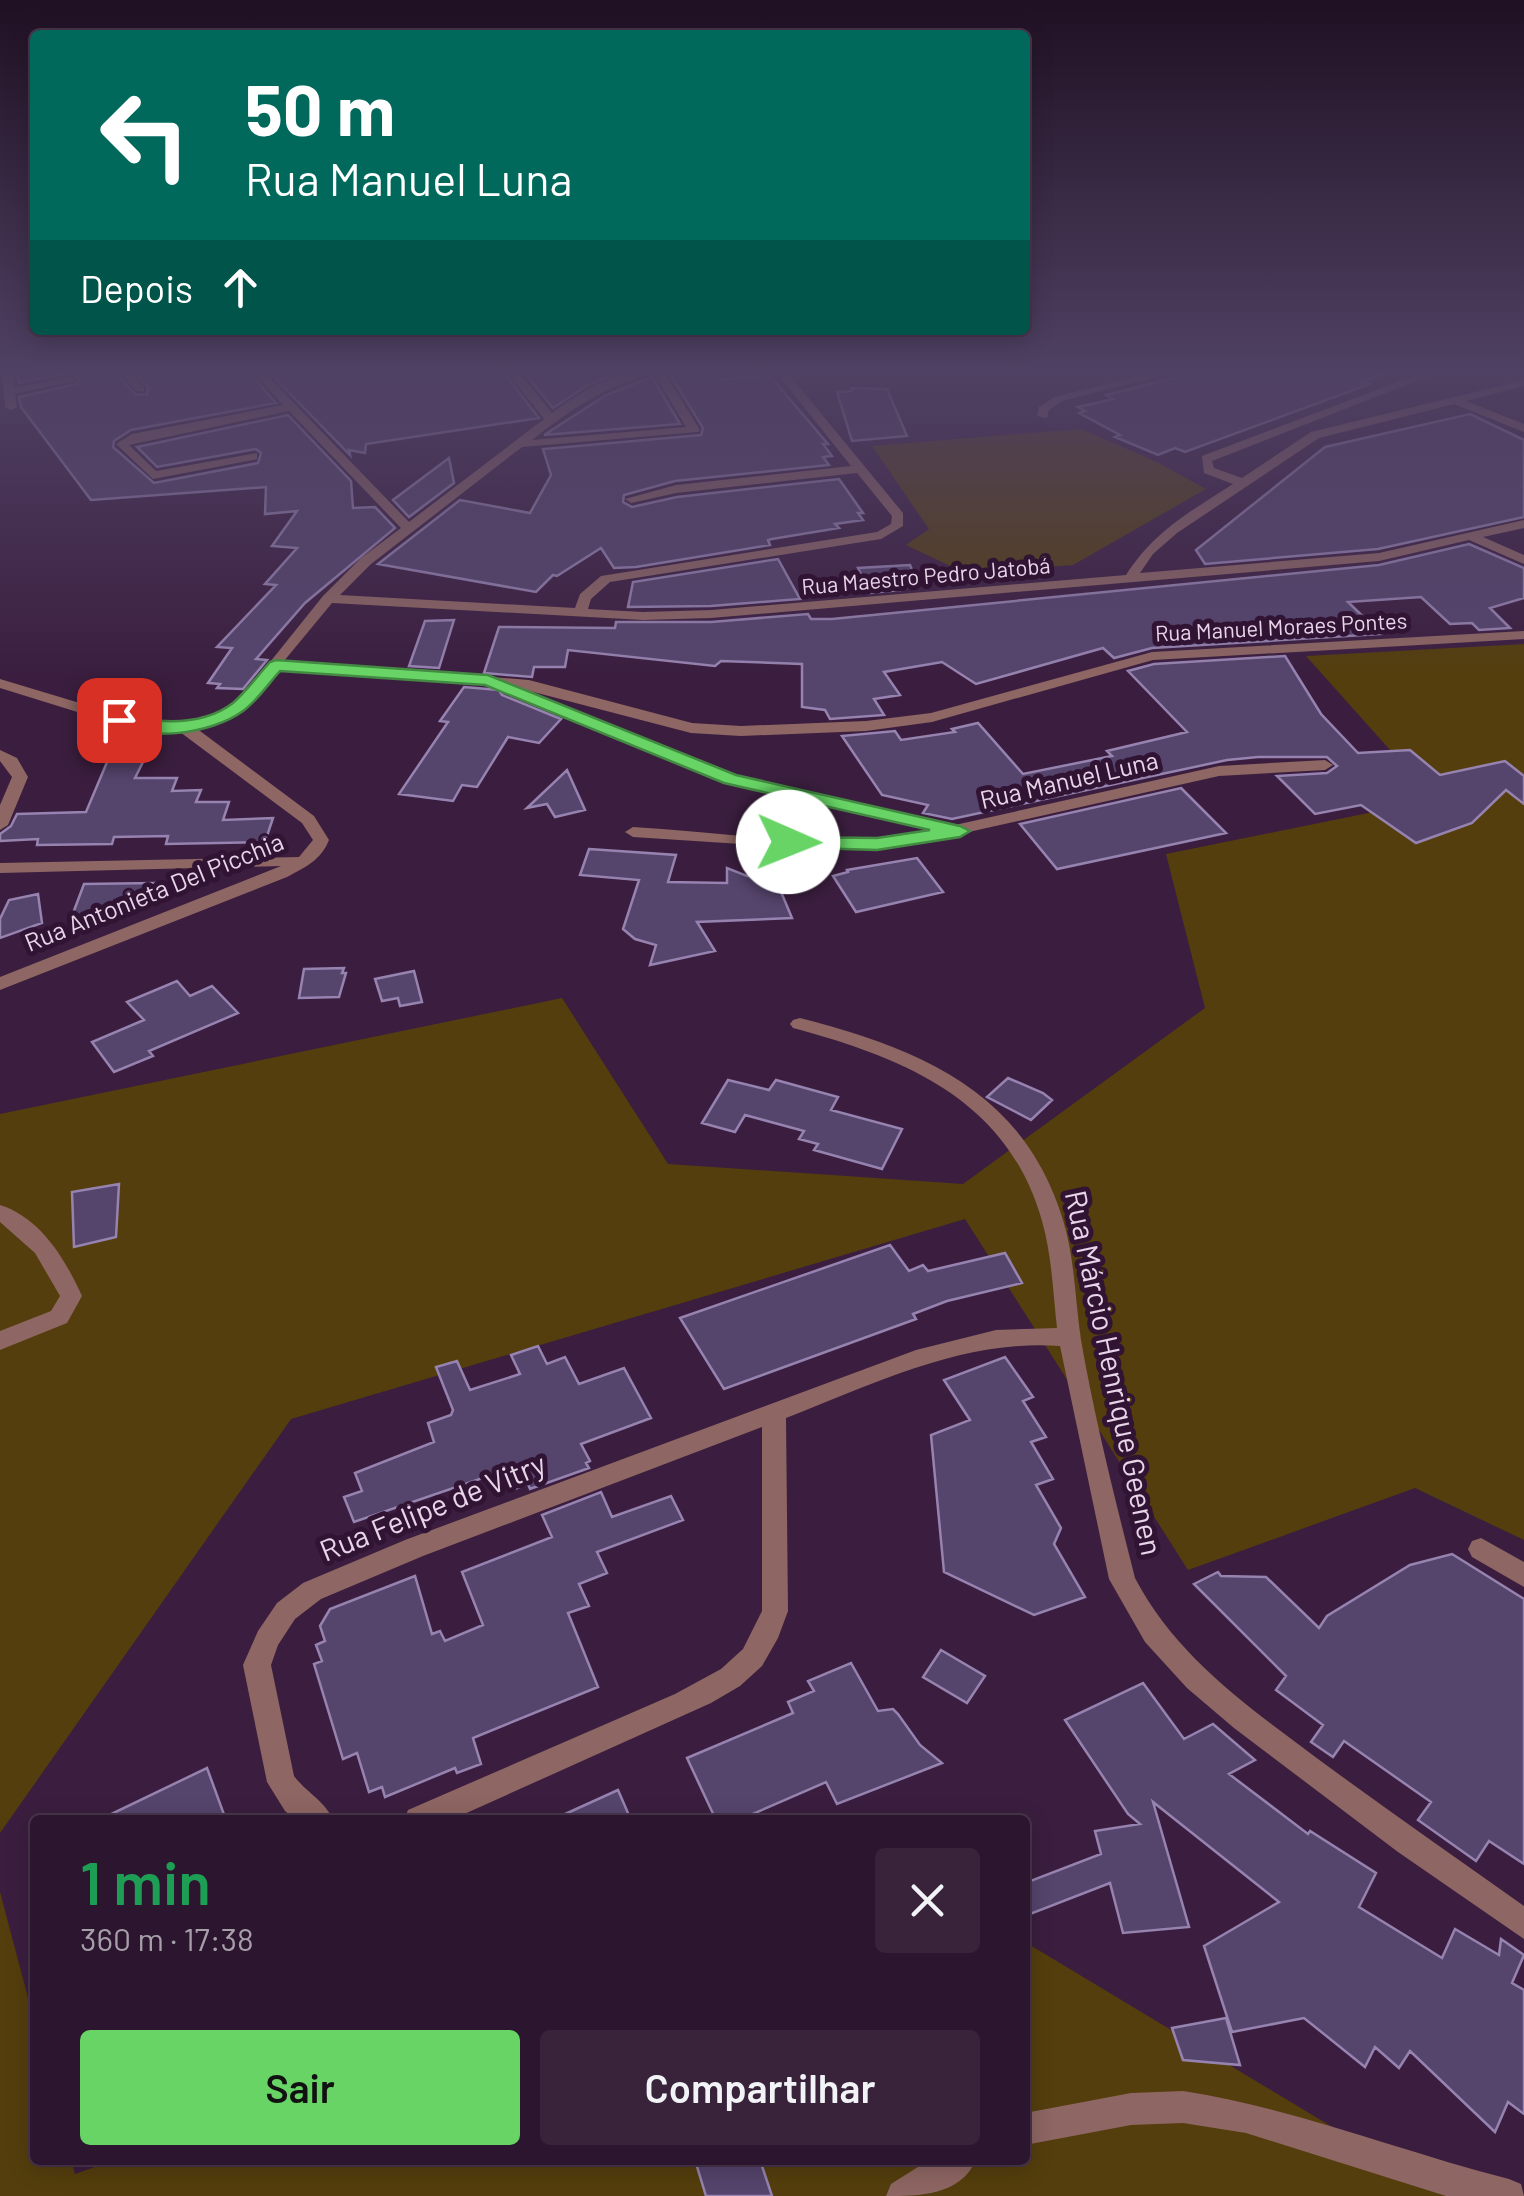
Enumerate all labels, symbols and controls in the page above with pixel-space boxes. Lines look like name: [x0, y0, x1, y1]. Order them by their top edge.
text: 50 m: [245, 66, 395, 150]
icon: left: [80, 70, 210, 200]
text: Rua Manuel Luna: [245, 151, 572, 205]
icon: ahead: [213, 260, 268, 315]
text: Depois: [80, 265, 193, 311]
street label: Rua Maestro Pedro Jatobá: [800, 551, 1051, 599]
street label: Rua Manuel Moraes Pontes: [1154, 606, 1408, 646]
pin: [77, 678, 162, 763]
icon: arrive: [92, 693, 147, 748]
street label: Rua Manuel Luna: [977, 744, 1161, 814]
position arrow: [736, 790, 840, 894]
street label: Rua Antonieta Del Picchia: [20, 825, 287, 957]
street label: Rua Márcio Henrique Geenen: [1059, 1187, 1171, 1558]
street label: Rua Felipe de Vitry: [314, 1444, 551, 1568]
text: 1 min: [80, 1845, 211, 1917]
button: close: [875, 1848, 980, 1953]
text: 360 m · 17:38: [80, 1919, 254, 1957]
button: Sair: [80, 2030, 520, 2145]
button: Compartilhar: [540, 2030, 980, 2145]

